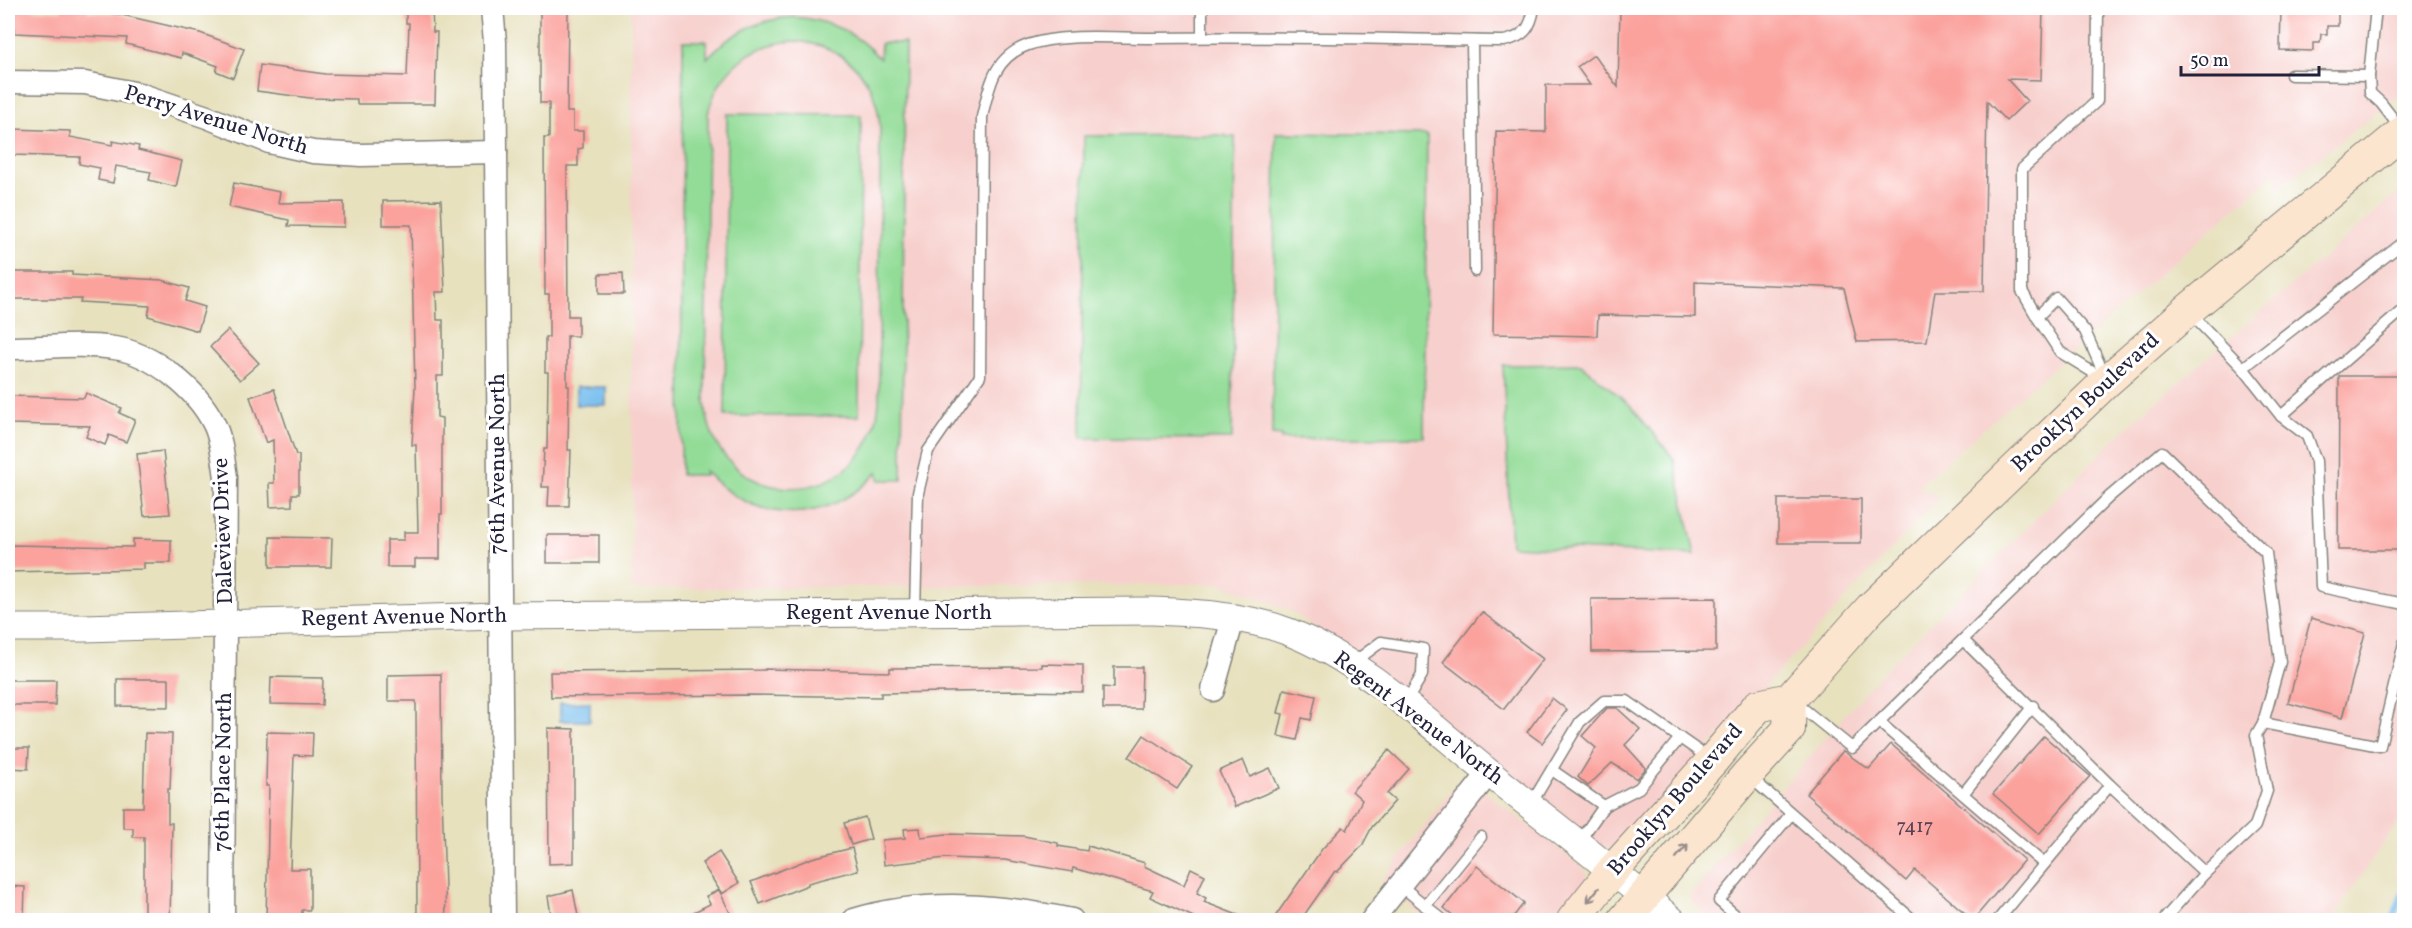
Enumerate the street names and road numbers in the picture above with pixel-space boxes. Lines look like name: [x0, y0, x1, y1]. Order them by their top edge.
street label: Perry Avenue North: [120, 78, 312, 164]
street label: Brooklyn Boulevard: [2005, 326, 2167, 480]
street label: 76th Avenue North: [483, 373, 514, 555]
street label: Daleview Drive: [206, 457, 242, 605]
street label: Regent Avenue North: [786, 598, 992, 629]
street label: Regent Avenue North: [301, 601, 507, 635]
street label: Regent Avenue North: [1326, 645, 1510, 793]
street label: 76th Place North: [207, 692, 241, 852]
street label: Brooklyn Boulevard: [1601, 717, 1751, 883]

